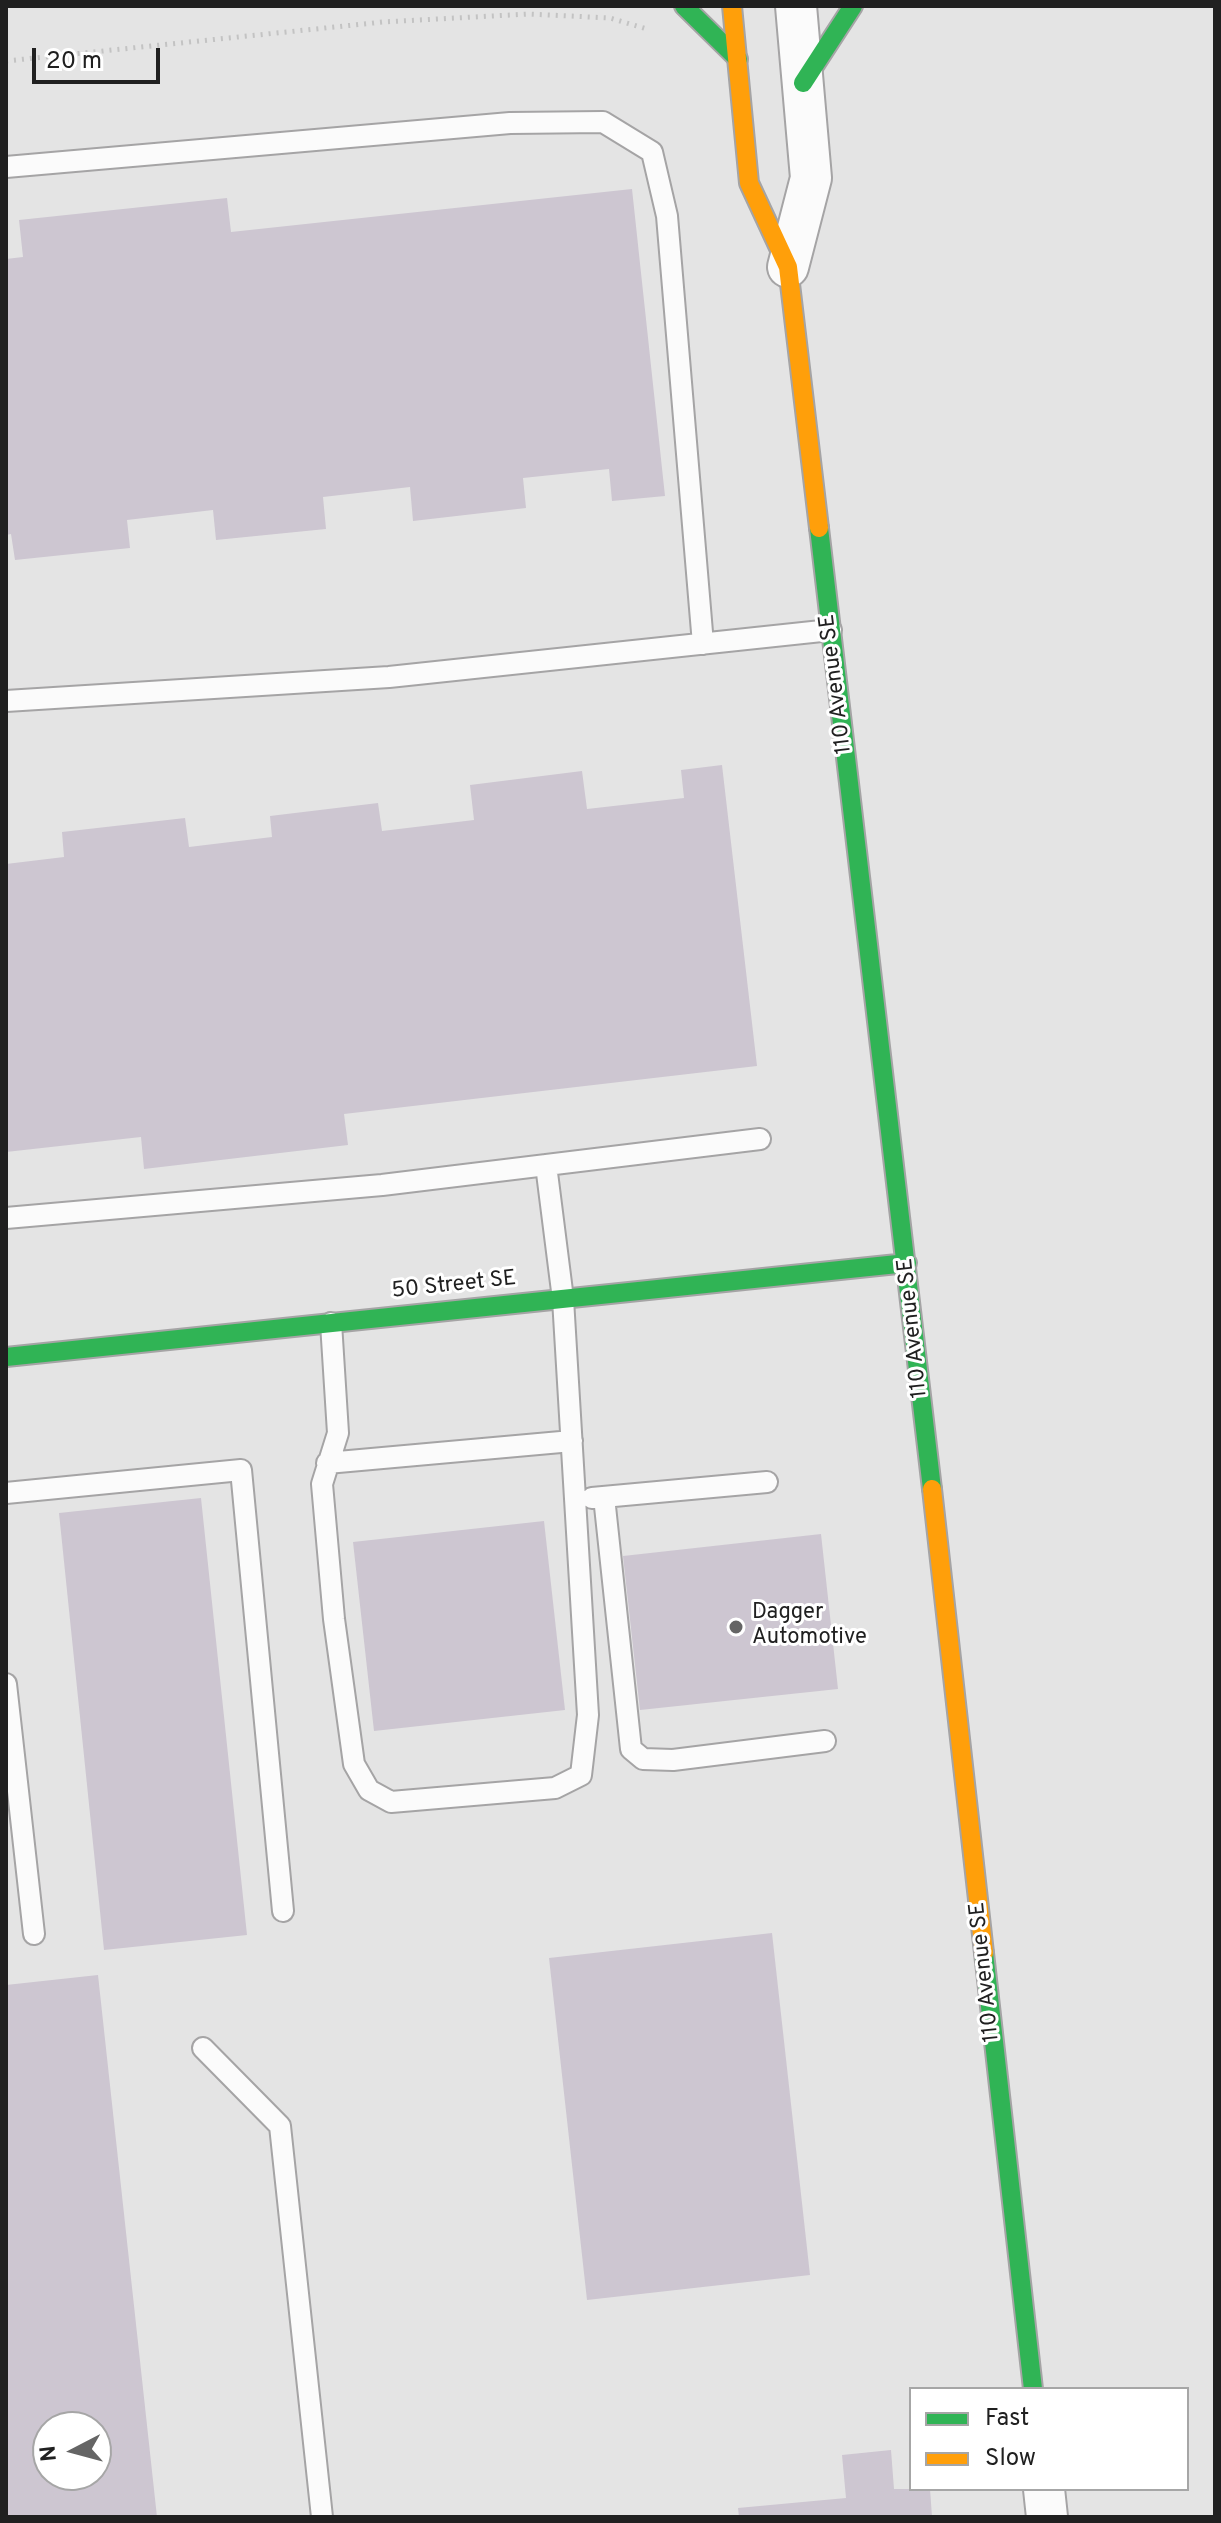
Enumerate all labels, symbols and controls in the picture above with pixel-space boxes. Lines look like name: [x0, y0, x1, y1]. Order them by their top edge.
scale bar: [36, 32, 164, 82]
text: 20 m: [46, 47, 102, 77]
street label: 110 Avenue SE: [815, 613, 859, 755]
street label: 110 Avenue SE: [894, 1257, 934, 1399]
street label: 50 Street SE: [390, 1266, 518, 1306]
place label: Dagger Automotive: [752, 1601, 867, 1652]
marker: Dagger Automotive: [727, 1618, 745, 1636]
street label: 110 Avenue SE: [966, 1901, 1006, 2043]
legend: [909, 2387, 1189, 2491]
text: Fast: [985, 2404, 1029, 2434]
north arrow: [32, 2411, 112, 2491]
text: N: [35, 2444, 64, 2463]
text: Slow: [985, 2444, 1036, 2474]

